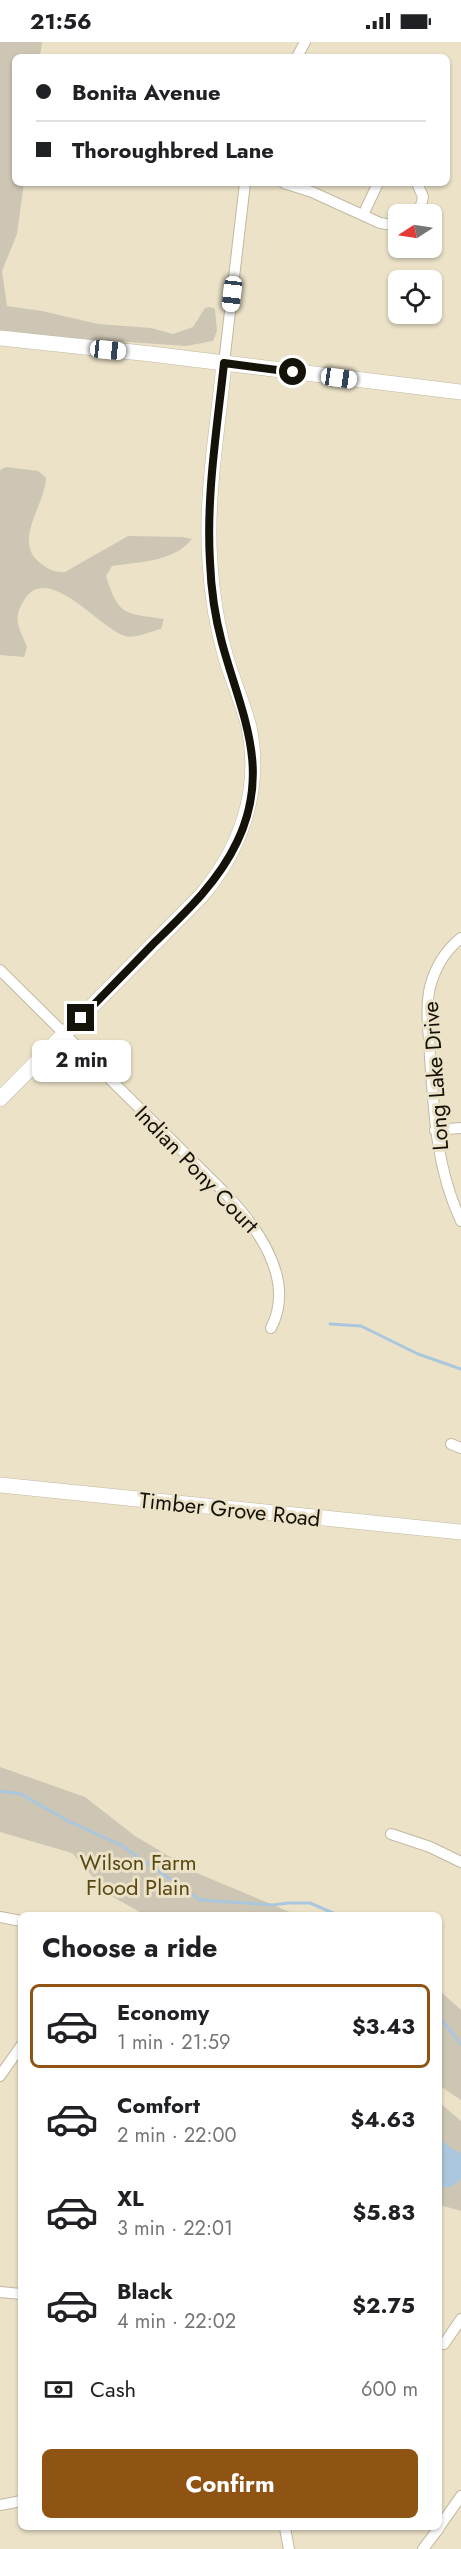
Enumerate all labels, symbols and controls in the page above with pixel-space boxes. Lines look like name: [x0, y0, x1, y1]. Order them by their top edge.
text: 21:56: [30, 5, 92, 37]
text: Bonita Avenue: [72, 76, 221, 108]
text: Thoroughbred Lane: [72, 134, 274, 166]
north arrow: [388, 204, 442, 258]
map controls: [388, 204, 442, 324]
button: locate: [388, 270, 442, 324]
car: [221, 275, 243, 313]
car: [89, 339, 127, 361]
route start: [279, 358, 306, 385]
car: [320, 367, 358, 389]
street label: Long Lake Drive: [414, 1000, 456, 1152]
route end: [67, 1004, 94, 1031]
callout: 2 min: [32, 1039, 130, 1081]
text: 2 min: [55, 1046, 108, 1075]
street label: Indian Pony Court: [128, 1098, 267, 1241]
street label: Timber Grove Road: [138, 1484, 322, 1534]
park label: Wilson Farm Flood Plain: [79, 1846, 197, 1903]
text: Choose a ride: [42, 1928, 217, 1967]
text: Economy: [117, 1996, 209, 2028]
icon: car: [45, 1999, 99, 2053]
text: $3.43: [352, 2010, 415, 2042]
text: 1 min · 21:59: [117, 2028, 230, 2057]
text: Comfort: [117, 2089, 200, 2121]
icon: car: [45, 2092, 99, 2146]
text: $4.63: [350, 2103, 415, 2135]
text: 2 min · 22:00: [117, 2121, 236, 2150]
text: XL: [117, 2182, 144, 2214]
icon: car: [45, 2185, 99, 2239]
text: $5.83: [353, 2196, 415, 2228]
text: 3 min · 22:01: [117, 2214, 233, 2243]
text: Black: [117, 2275, 173, 2307]
icon: car: [45, 2278, 99, 2332]
text: $2.75: [352, 2289, 415, 2321]
text: 4 min · 22:02: [117, 2307, 236, 2336]
icon: cash: [42, 2373, 75, 2406]
text: Cash: [90, 2373, 136, 2405]
text: 600 m: [361, 2375, 418, 2404]
button: Confirm: [42, 2449, 418, 2518]

